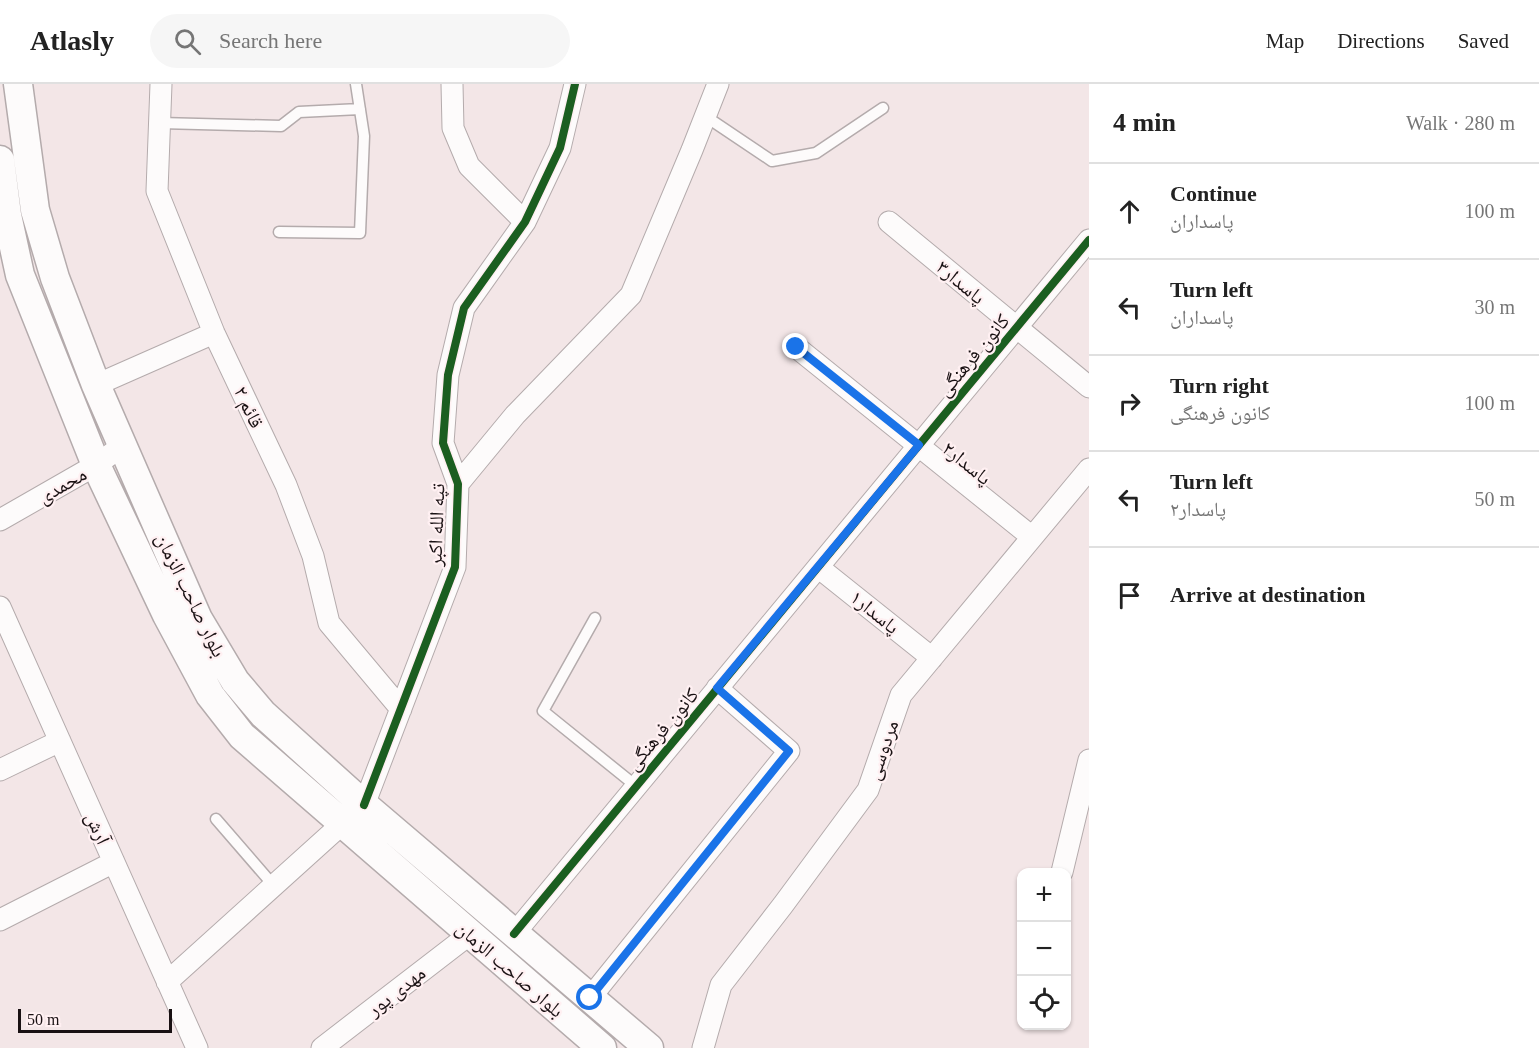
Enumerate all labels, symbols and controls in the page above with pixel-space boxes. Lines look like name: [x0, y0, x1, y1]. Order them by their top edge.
search box: [150, 14, 570, 68]
text: Atlasly: [30, 25, 114, 56]
icon: search: [171, 25, 204, 58]
text: Search here: [219, 28, 322, 53]
text: Map: [1266, 29, 1304, 53]
text: Directions: [1337, 29, 1425, 53]
text: Saved: [1458, 29, 1509, 53]
text: 4 min: [1113, 108, 1176, 137]
text: Walk · 280 m: [1406, 112, 1515, 134]
text: Continue: [1170, 181, 1257, 206]
icon: ahead: [1113, 195, 1146, 228]
text: 100 m: [1464, 200, 1515, 222]
text: پاسداران: [1170, 210, 1234, 232]
street label: پاسدار۳: [932, 256, 990, 309]
text: Turn left: [1170, 277, 1253, 302]
icon: left: [1113, 291, 1146, 324]
text: 30 m: [1474, 296, 1515, 318]
text: پاسداران: [1170, 306, 1234, 328]
street label: کانون فرهنگی: [932, 309, 1014, 401]
route end: [782, 333, 808, 359]
text: Turn right: [1170, 373, 1269, 398]
street label: قائم ۲: [227, 383, 268, 433]
icon: right: [1113, 387, 1146, 420]
text: 100 m: [1464, 392, 1515, 414]
text: کانون فرهنگی: [1170, 402, 1270, 424]
street label: پاسدار۲: [938, 437, 996, 490]
street label: محمدی: [34, 462, 91, 509]
text: Turn left: [1170, 469, 1253, 494]
street label: تپه الله اکبر: [424, 483, 450, 568]
icon: left: [1113, 483, 1146, 516]
text: 50 m: [1474, 488, 1515, 510]
text: پاسدار۲: [1170, 498, 1226, 520]
street label: بلوار صاحب الزمان: [151, 529, 230, 661]
icon: arrive: [1113, 579, 1146, 612]
text: Arrive at destination: [1170, 582, 1366, 607]
street label: پاسدار۱: [846, 586, 904, 639]
street label: کانون فرهنگی: [621, 683, 703, 775]
street label: مردوسی: [862, 717, 903, 783]
street label: آرش: [80, 809, 115, 849]
map controls: [1017, 868, 1071, 1030]
button: +: [1017, 868, 1071, 922]
street label: بلوار صاحب الزمان: [451, 916, 568, 1022]
button: −: [1017, 922, 1071, 976]
street label: مهدی پور: [362, 962, 430, 1022]
button: locate: [1017, 976, 1071, 1030]
route start: [576, 984, 602, 1010]
scale bar: [18, 1006, 172, 1034]
text: 50 m: [27, 1011, 59, 1028]

